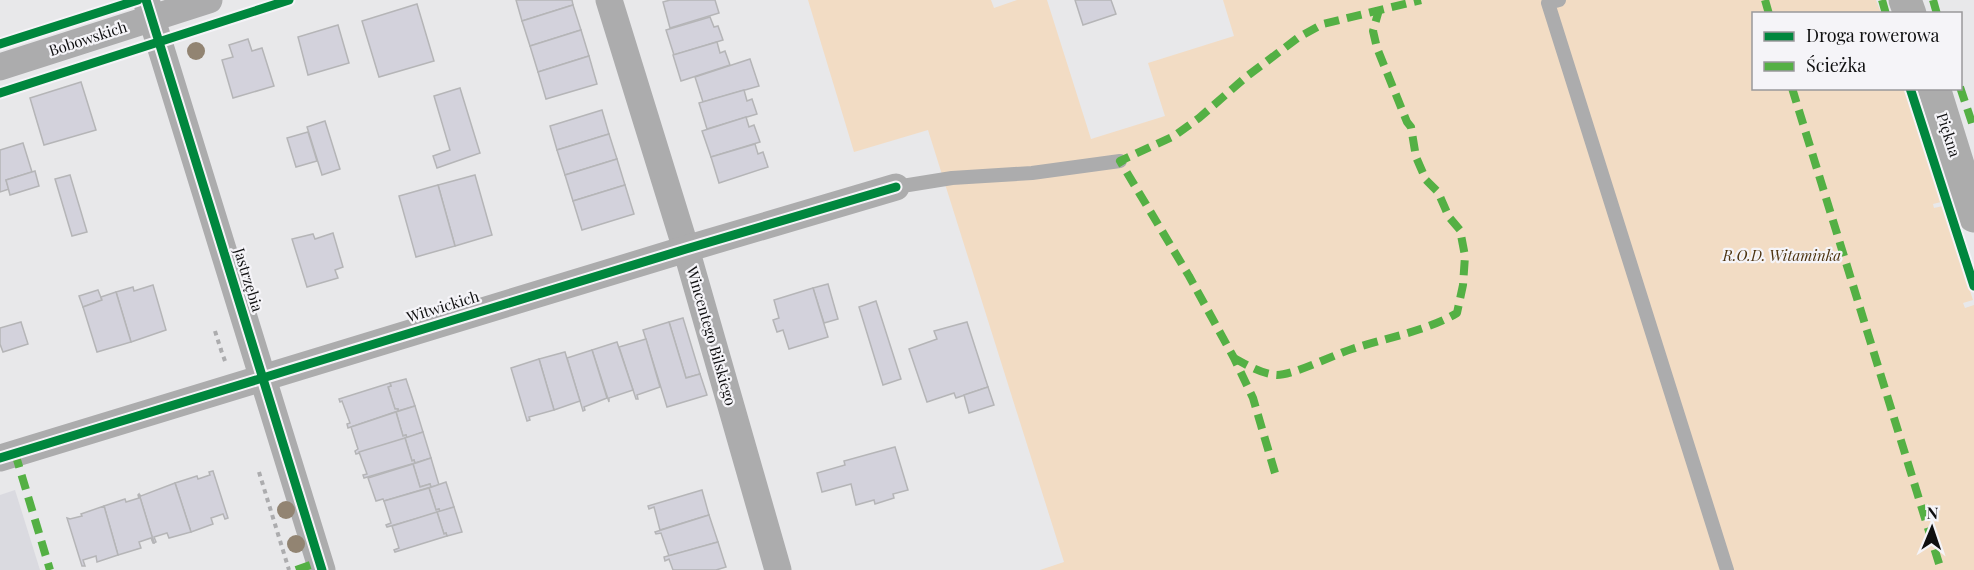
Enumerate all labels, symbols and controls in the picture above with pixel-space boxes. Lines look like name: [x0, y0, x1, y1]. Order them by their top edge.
legend: [1752, 12, 1962, 90]
street label: Bobowskich: [46, 16, 129, 60]
text: Droga rowerowa: [1806, 23, 1939, 47]
text: Ścieżka: [1806, 53, 1866, 77]
street label: Piękna: [1932, 110, 1966, 160]
street label: Jastrzębia: [229, 244, 268, 315]
park label: R.O.D. Witaminka: [1722, 245, 1841, 265]
street label: Wincentego Bilskiego: [682, 263, 741, 408]
street label: Witwickich: [403, 285, 482, 327]
north arrow: [1902, 498, 1962, 558]
text: N: [1926, 502, 1939, 523]

